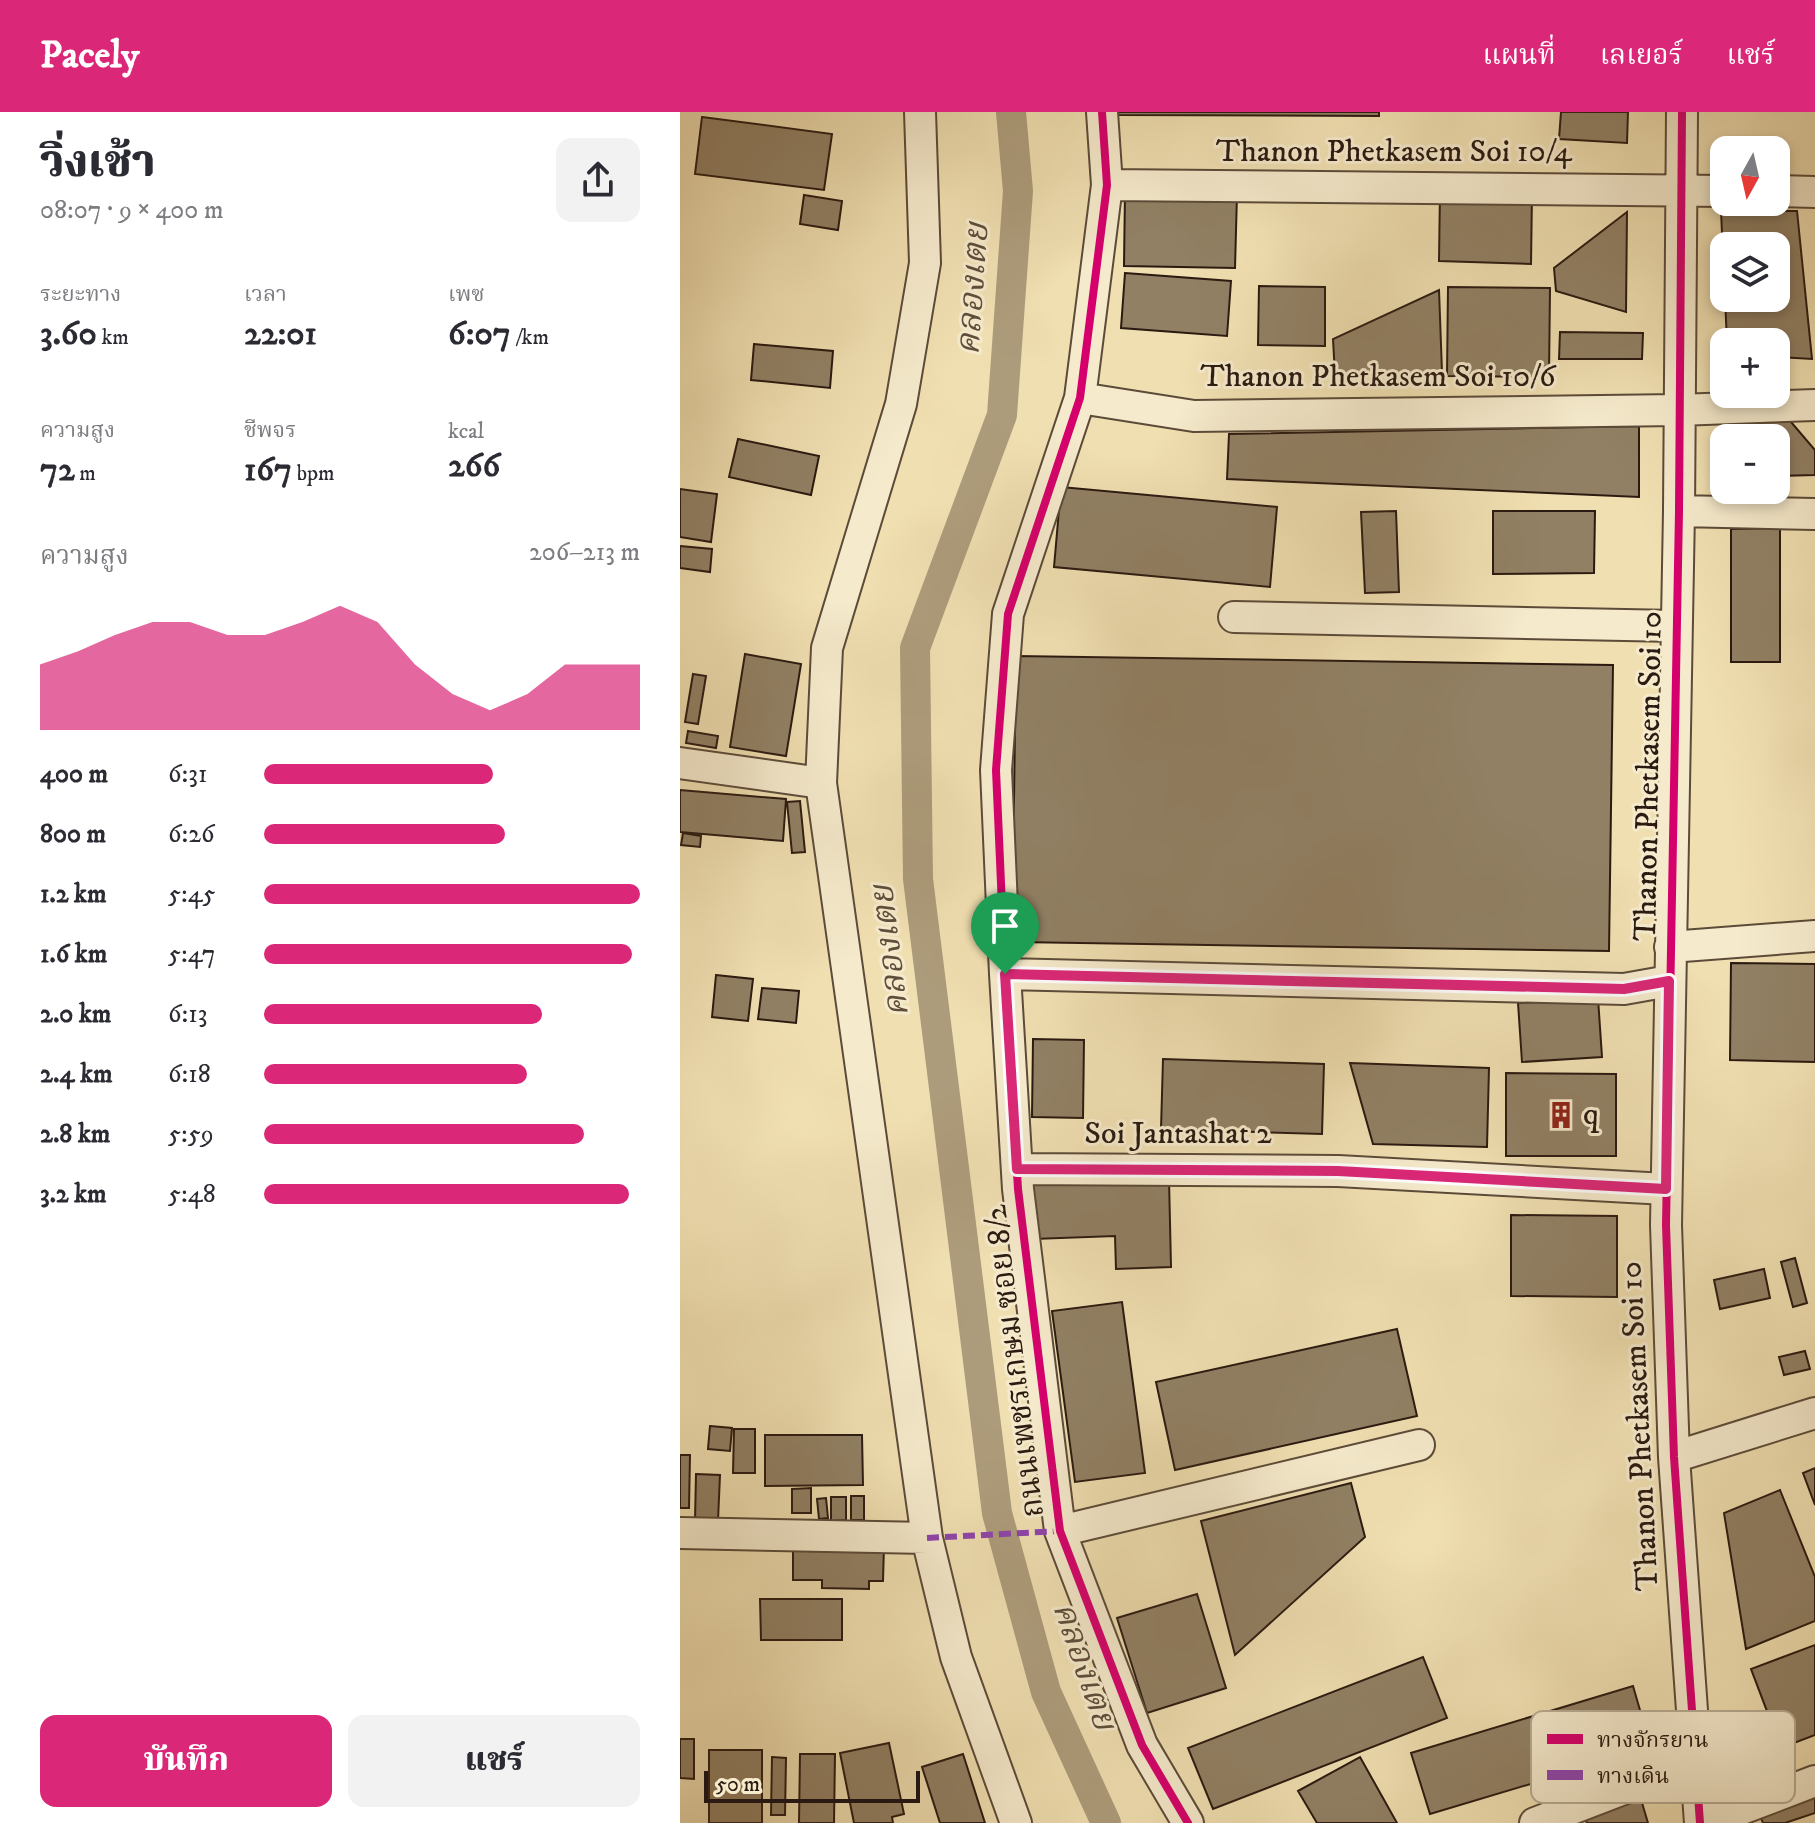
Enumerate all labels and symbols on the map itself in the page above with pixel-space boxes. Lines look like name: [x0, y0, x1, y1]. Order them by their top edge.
street label: Thanon Phetkasem Soi 10/4: [1216, 132, 1573, 172]
north arrow: [1710, 136, 1790, 216]
water label: คลองเตย: [947, 220, 999, 356]
street label: Thanon Phetkasem Soi 10/6: [1200, 357, 1557, 397]
street label: Thanon Phetkasem Soi 10: [1626, 611, 1672, 941]
water label: คลองเตย: [861, 881, 919, 1019]
pin: [971, 892, 1039, 974]
place label: q: [1583, 1095, 1600, 1135]
building icon: q: [1546, 1100, 1576, 1130]
street label: Soi Jantashat 2: [1084, 1114, 1272, 1154]
street label: ถนนเพชรเกษม ซอย 8/2: [976, 1202, 1054, 1520]
street label: Thanon Phetkasem Soi 10: [1611, 1260, 1669, 1592]
water label: คลองเตย: [1043, 1597, 1126, 1737]
legend: [1531, 1711, 1795, 1803]
text: ทางจักรยาน: [1597, 1727, 1709, 1754]
text: ทางเดิน: [1597, 1763, 1669, 1790]
scale bar: [704, 1767, 920, 1803]

